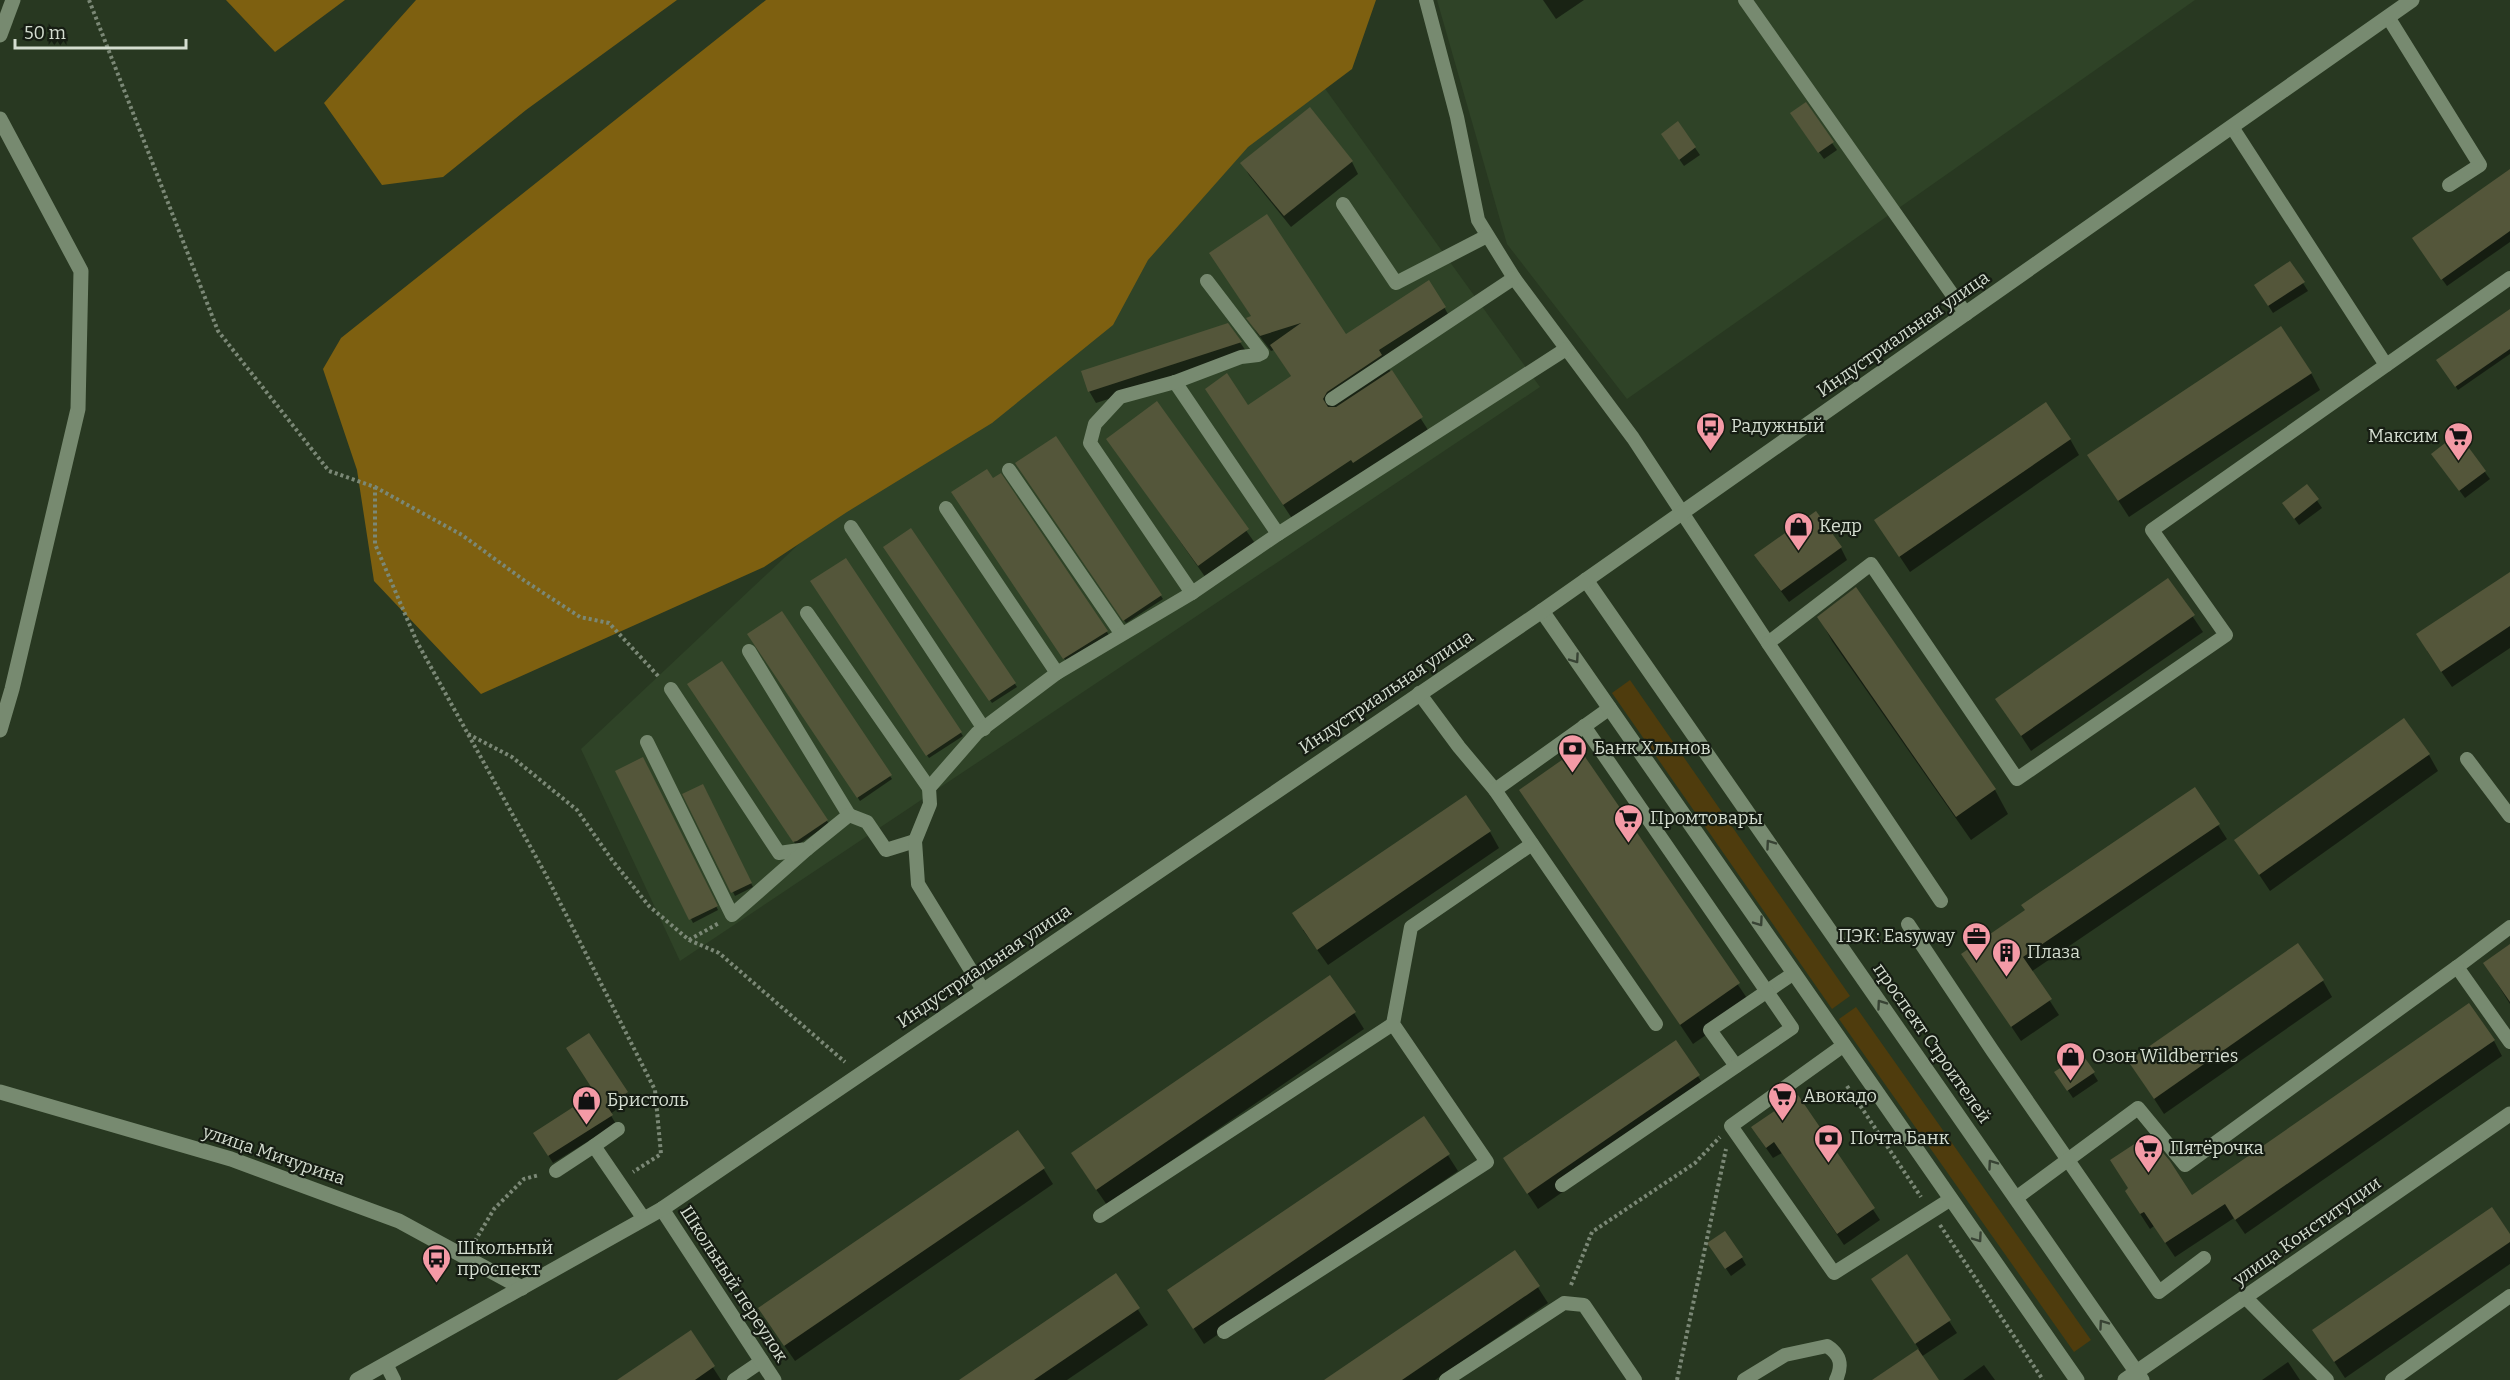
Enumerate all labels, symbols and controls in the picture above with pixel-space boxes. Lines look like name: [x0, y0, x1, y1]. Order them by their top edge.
scale bar: [15, 12, 186, 50]
text: 50 m: [24, 22, 66, 44]
street label: Индустриальная улица: [1813, 266, 1994, 402]
bus stop icon: Радужный: [1694, 410, 1726, 452]
place label: Радужный: [1731, 415, 1825, 437]
supermarket icon: Максим: [2443, 420, 2475, 462]
place label: Максим: [2368, 425, 2438, 447]
shop icon: Кедр: [1782, 510, 1814, 552]
place label: Кедр: [1819, 515, 1862, 537]
street label: Индустриальная улица: [1295, 625, 1477, 759]
one-way arrow: [1568, 652, 1579, 663]
bank icon: Банк Хлынов: [1557, 732, 1589, 774]
place label: Банк Хлынов: [1594, 737, 1711, 759]
supermarket icon: Промтовары: [1613, 802, 1645, 844]
place label: Промтовары: [1650, 807, 1763, 829]
one-way arrow: [1766, 839, 1777, 850]
street label: Индустриальная улица: [893, 899, 1075, 1033]
one-way arrow: [1751, 916, 1762, 927]
office icon: ПЭК: Easyway: [1960, 920, 1992, 962]
place label: ПЭК: Easyway: [1838, 925, 1955, 947]
building icon: Плаза: [1990, 936, 2022, 978]
place label: Плаза: [2027, 941, 2080, 963]
street label: проспект Строителей: [1868, 959, 1996, 1127]
one-way arrow: [1877, 999, 1888, 1010]
shop icon: Озон Wildberries: [2055, 1040, 2087, 1082]
place label: Озон Wildberries: [2092, 1045, 2238, 1067]
supermarket icon: Авокадо: [1766, 1080, 1798, 1122]
shop icon: Бристоль: [570, 1084, 602, 1126]
place label: Авокадо: [1803, 1085, 1877, 1107]
place label: Бристоль: [607, 1089, 688, 1111]
street label: улица Мичурина: [199, 1120, 348, 1190]
bank icon: Почта Банк: [1813, 1122, 1845, 1164]
place label: Почта Банк: [1850, 1127, 1950, 1149]
supermarket icon: Пятёрочка: [2133, 1132, 2165, 1174]
place label: Пятёрочка: [2170, 1137, 2264, 1159]
one-way arrow: [1988, 1160, 1999, 1171]
street label: улица Конституции: [2228, 1172, 2385, 1291]
street label: Школьный переулок: [675, 1202, 793, 1367]
one-way arrow: [1971, 1231, 1982, 1242]
place label: Школьный проспект: [457, 1237, 553, 1280]
bus stop icon: Школьный проспект: [420, 1242, 452, 1284]
one-way arrow: [2099, 1320, 2110, 1331]

